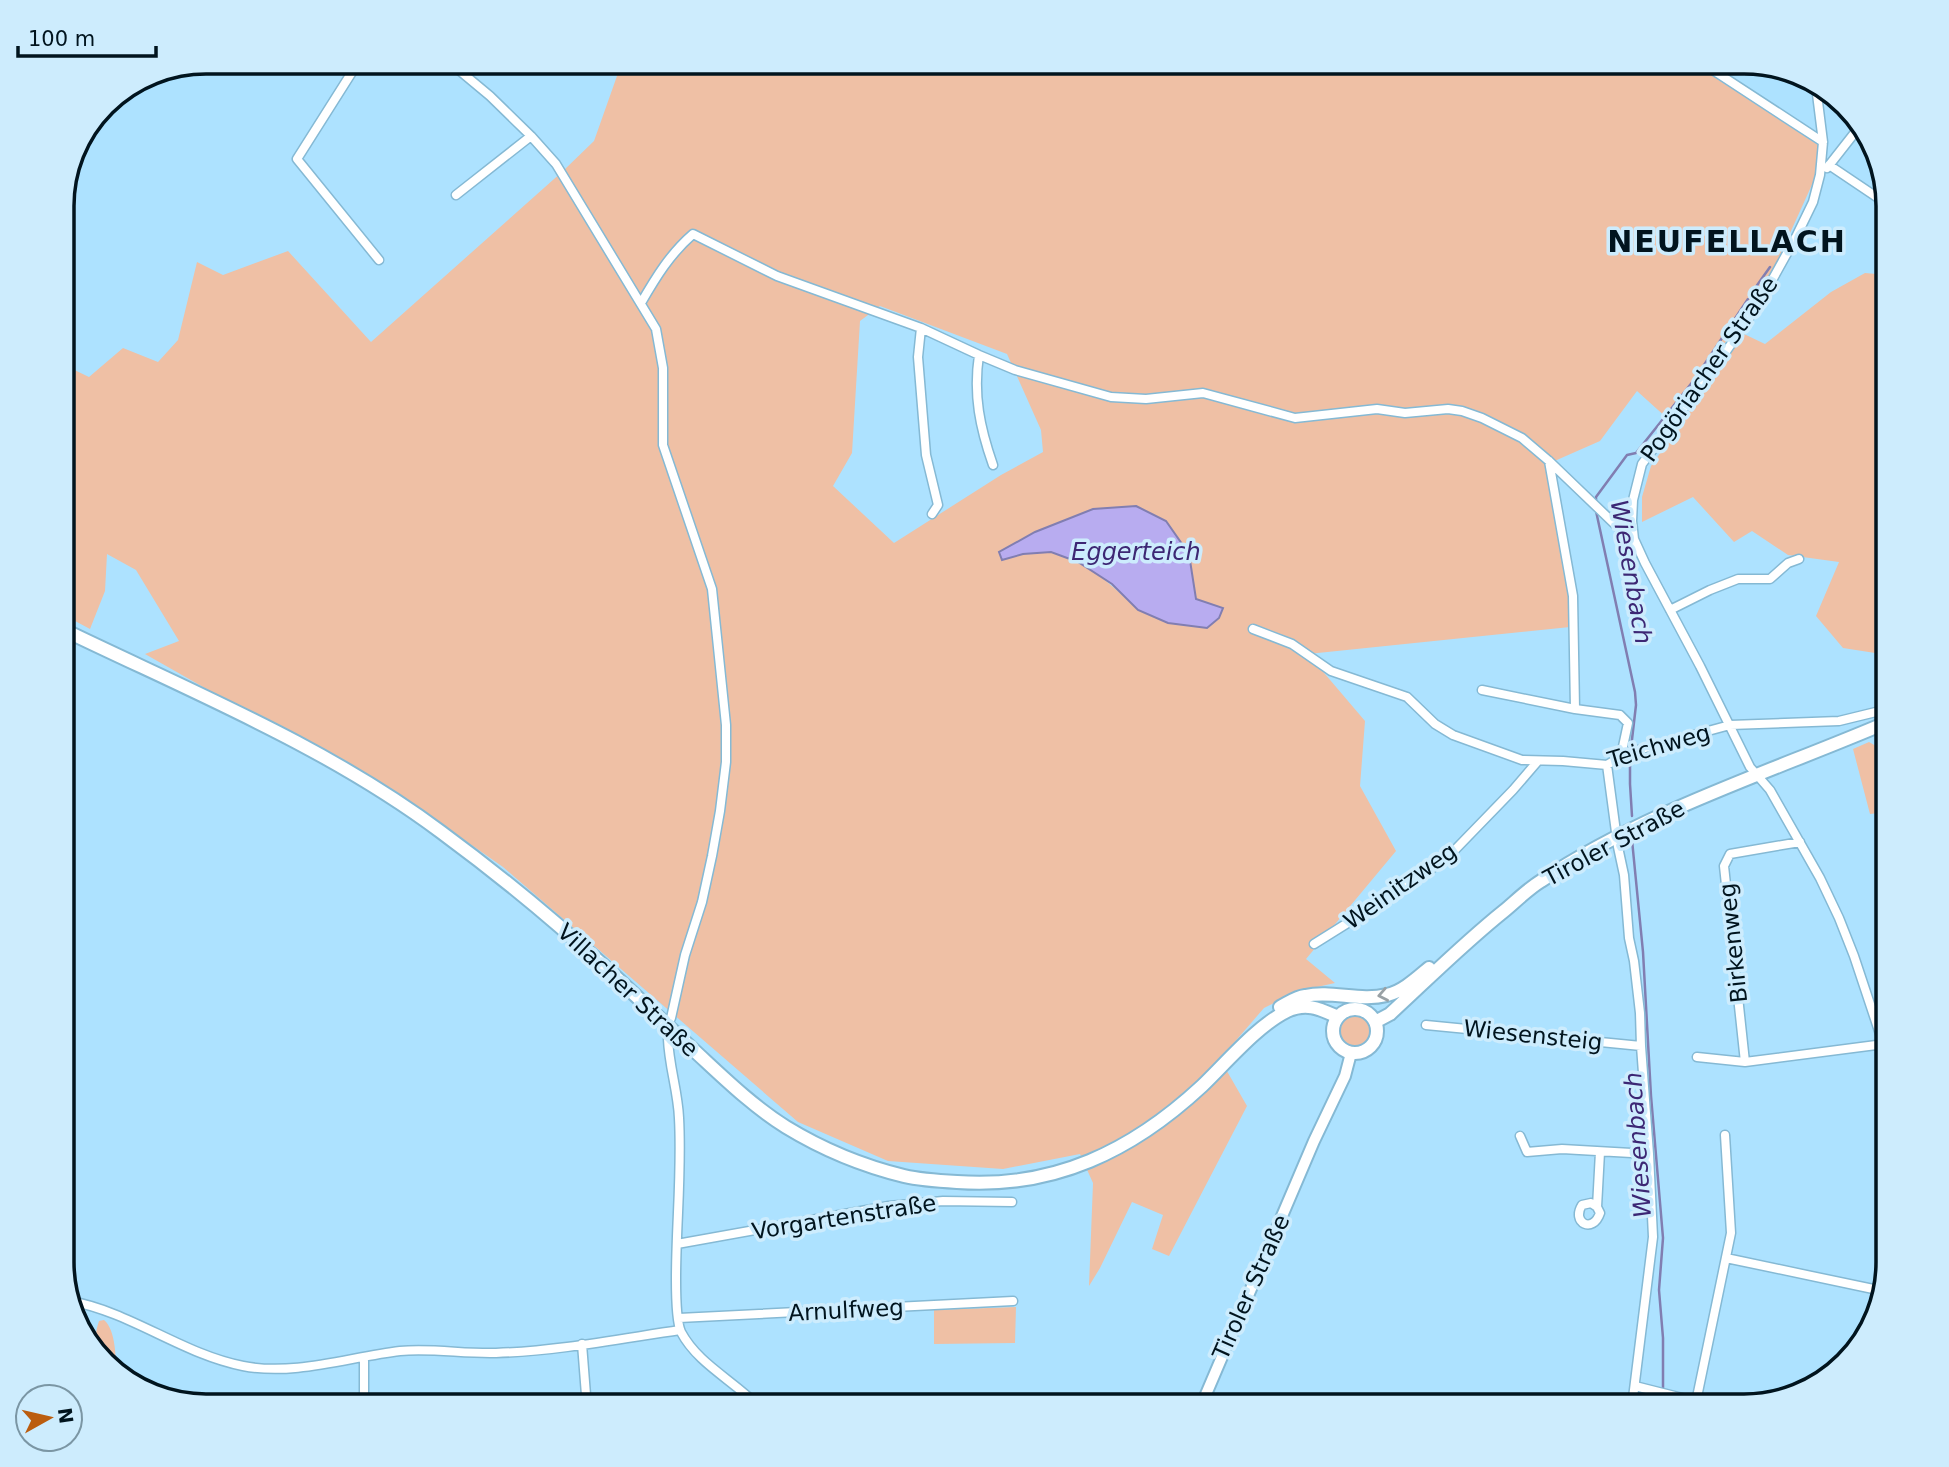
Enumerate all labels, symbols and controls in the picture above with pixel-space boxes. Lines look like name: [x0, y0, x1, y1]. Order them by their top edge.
scale bar: [18, 14, 156, 58]
text: 100 m: [28, 27, 95, 51]
district label: NEUFELLACH: [1607, 224, 1847, 259]
street label: Pogöriacher Straße: [1635, 272, 1783, 466]
water label: Wiesenbach: [1605, 498, 1657, 646]
water label: Eggerteich: [1071, 538, 1201, 566]
street label: Teichweg: [1604, 719, 1713, 773]
street label: Tiroler Straße: [1538, 795, 1689, 892]
street label: Weinitzweg: [1339, 838, 1461, 934]
street label: Birkenweg: [1714, 882, 1752, 1004]
street label: Villacher Straße: [552, 918, 704, 1062]
one-way arrow: [1377, 986, 1389, 1001]
street label: Wiesensteig: [1462, 1015, 1604, 1055]
water label: Wiesenbach: [1619, 1071, 1657, 1219]
street label: Vorgartenstraße: [750, 1190, 938, 1244]
street label: Tiroler Straße: [1207, 1211, 1295, 1364]
street label: Arnulfweg: [788, 1294, 904, 1326]
north arrow: [14, 1383, 84, 1453]
text: N: [54, 1406, 78, 1425]

